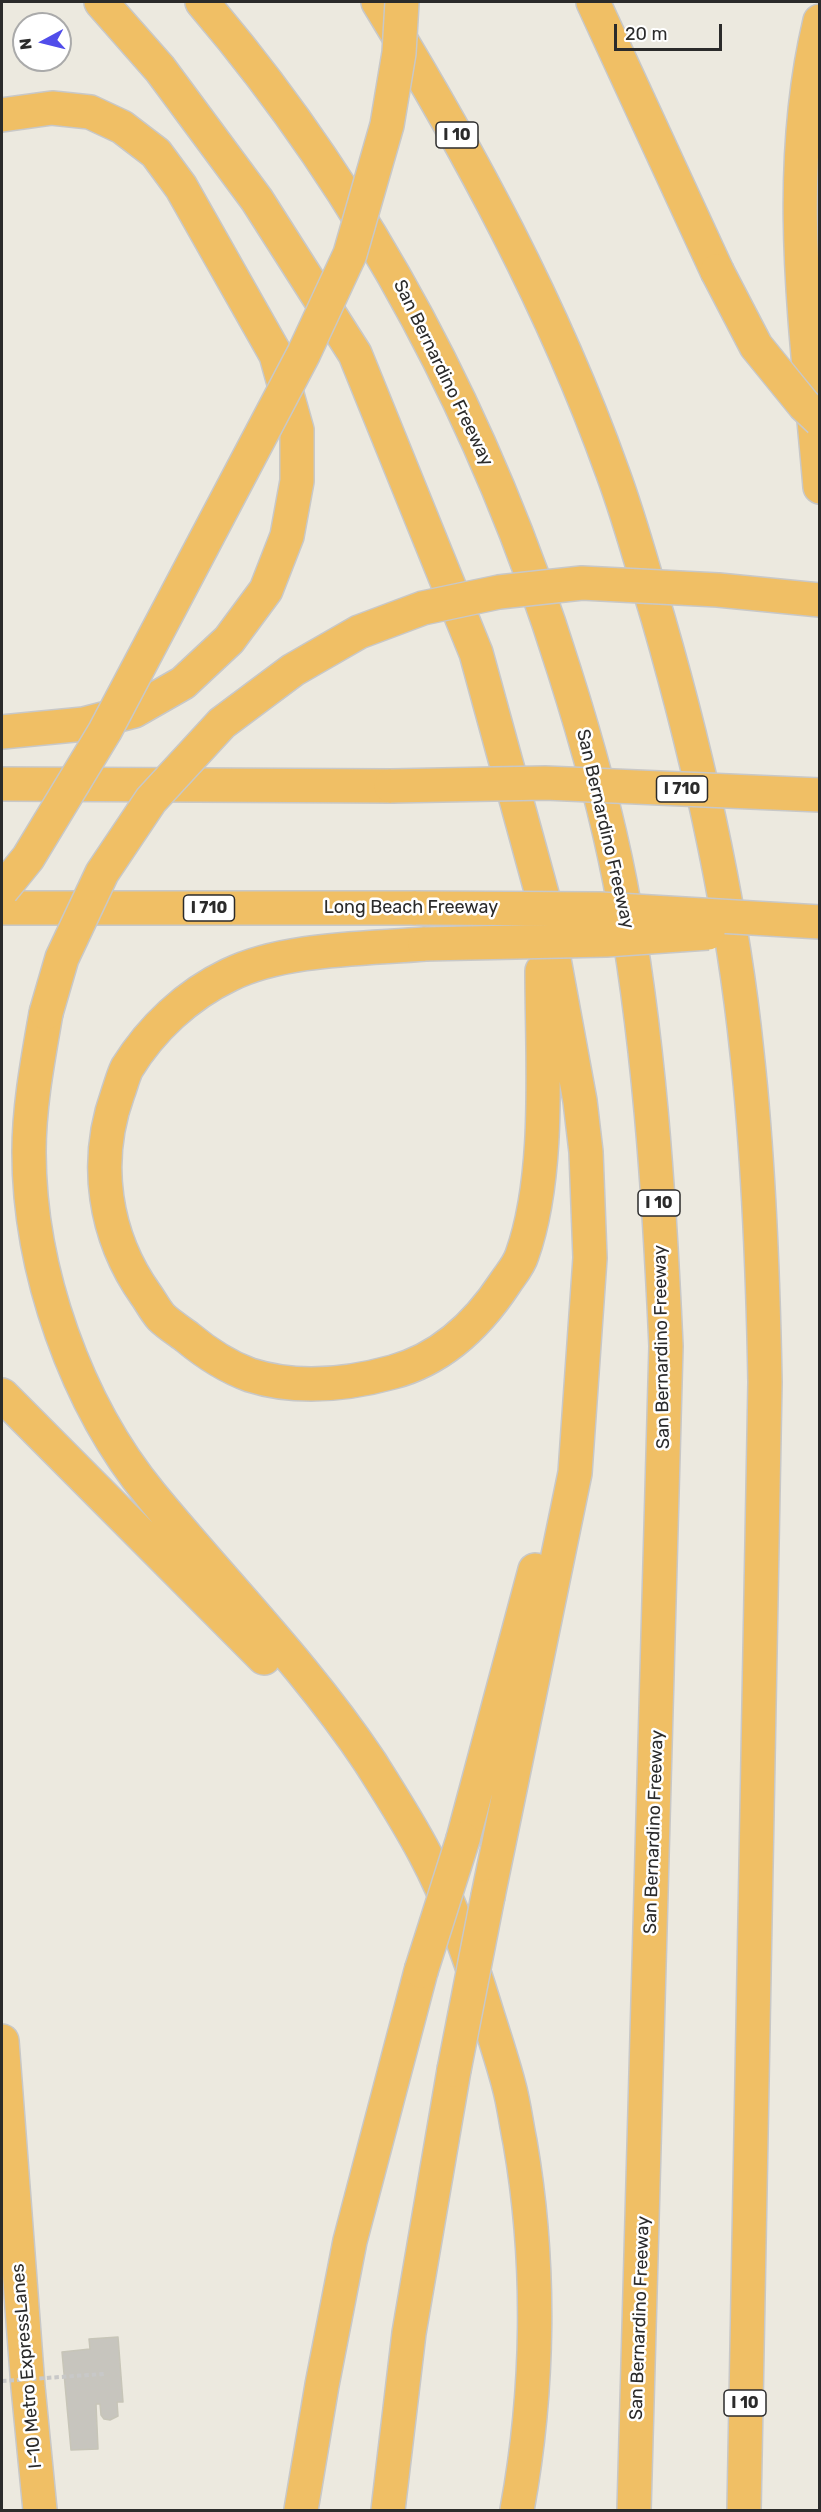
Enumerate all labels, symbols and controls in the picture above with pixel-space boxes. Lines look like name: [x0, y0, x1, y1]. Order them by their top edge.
north arrow: [12, 12, 72, 72]
scale bar: [617, 12, 725, 50]
text: 20 m: [625, 23, 667, 45]
text: N: [15, 37, 36, 51]
road number: I 10: [436, 122, 478, 148]
street label: San Bernardino Freeway: [389, 276, 497, 470]
street label: San Bernardino Freeway: [572, 727, 638, 931]
road number: I 710: [656, 776, 708, 802]
road number: I 710: [184, 895, 234, 921]
street label: Long Beach Freeway: [324, 897, 498, 919]
road number: I 10: [638, 1190, 680, 1216]
street label: San Bernardino Freeway: [649, 1245, 675, 1449]
street label: San Bernardino Freeway: [640, 1730, 668, 1934]
street label: San Bernardino Freeway: [626, 2216, 654, 2420]
street label: I-10 Metro ExpressLanes: [7, 2263, 47, 2469]
road number: I 10: [724, 2390, 766, 2416]

